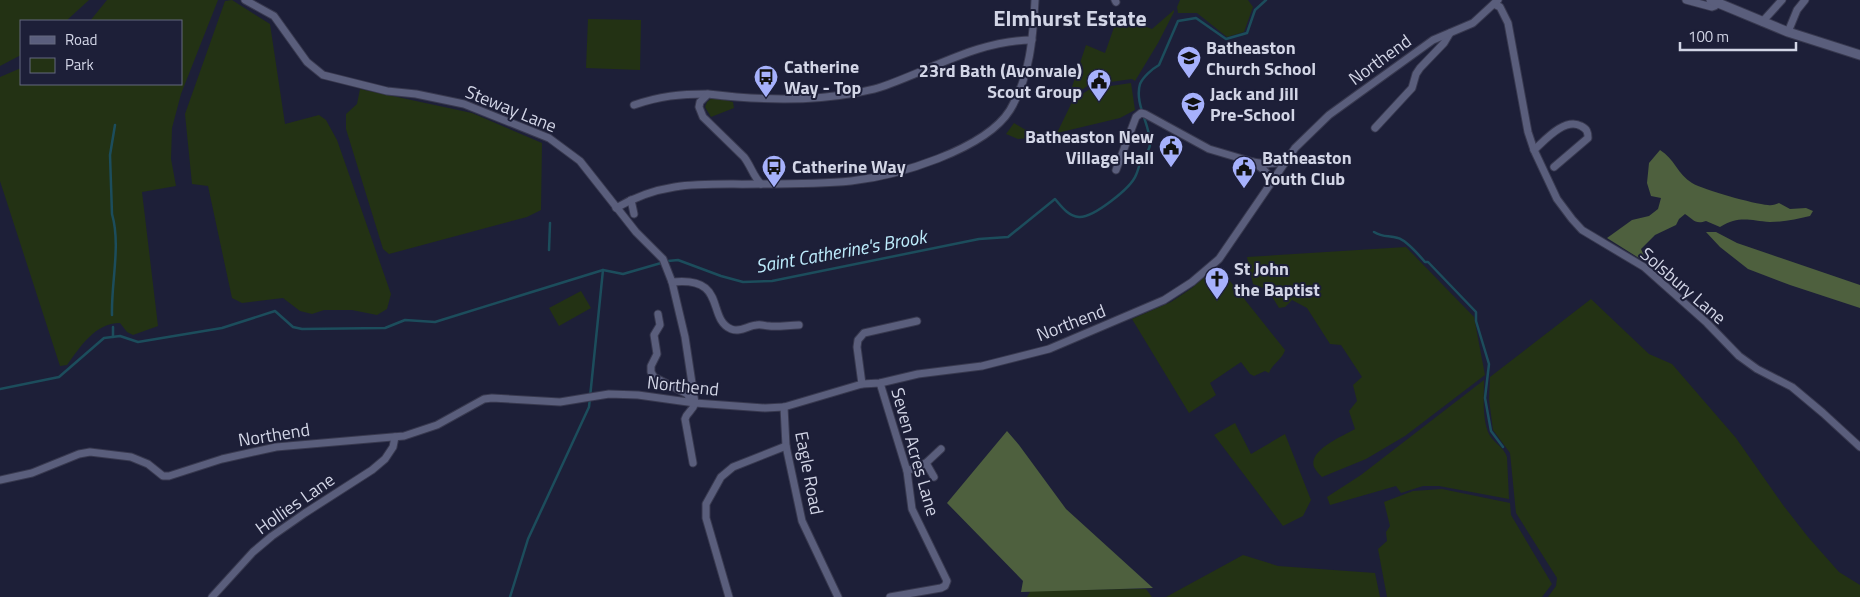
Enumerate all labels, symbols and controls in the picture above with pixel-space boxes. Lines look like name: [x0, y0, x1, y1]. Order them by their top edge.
district label: Elmhurst Estate: [993, 1, 1147, 35]
legend: [20, 20, 182, 85]
scale bar: [1680, 20, 1796, 52]
text: 100 m: [1688, 25, 1729, 48]
street label: Northend: [1343, 27, 1417, 92]
text: Road: [65, 28, 97, 51]
place label: Batheaston Church School: [1206, 34, 1316, 82]
school or university icon: Batheaston Church School: [1176, 45, 1202, 79]
text: Park: [65, 53, 94, 76]
place label: Catherine Way - Top: [784, 53, 862, 101]
place label: 23rd Bath (Avonvale) Scout Group: [919, 57, 1082, 105]
bus stop icon: Catherine Way - Top: [753, 64, 779, 98]
public building icon: 23rd Bath (Avonvale) Scout Group: [1086, 68, 1112, 102]
street label: Steway Lane: [461, 78, 561, 139]
place label: Jack and Jill Pre-School: [1210, 80, 1299, 128]
school or university icon: Jack and Jill Pre-School: [1180, 91, 1206, 125]
place label: Batheaston New Village Hall: [1025, 123, 1154, 171]
public building icon: Batheaston New Village Hall: [1158, 134, 1184, 168]
place label: Batheaston Youth Club: [1262, 144, 1352, 192]
place label: Catherine Way: [792, 153, 906, 180]
bus stop icon: Catherine Way: [761, 154, 787, 188]
public building icon: Batheaston Youth Club: [1231, 155, 1257, 189]
water label: Saint Catherine's Brook: [753, 221, 931, 280]
street label: Solsbury Lane: [1634, 241, 1732, 331]
place label: St John the Baptist: [1234, 255, 1320, 303]
church icon: St John the Baptist: [1204, 266, 1230, 300]
street label: Northend: [1032, 297, 1109, 348]
street label: Northend: [646, 368, 720, 403]
street label: Seven Acres Lane: [884, 385, 947, 519]
street label: Northend: [236, 416, 312, 453]
street label: Eagle Road: [788, 429, 831, 517]
street label: Hollies Lane: [249, 466, 340, 541]

